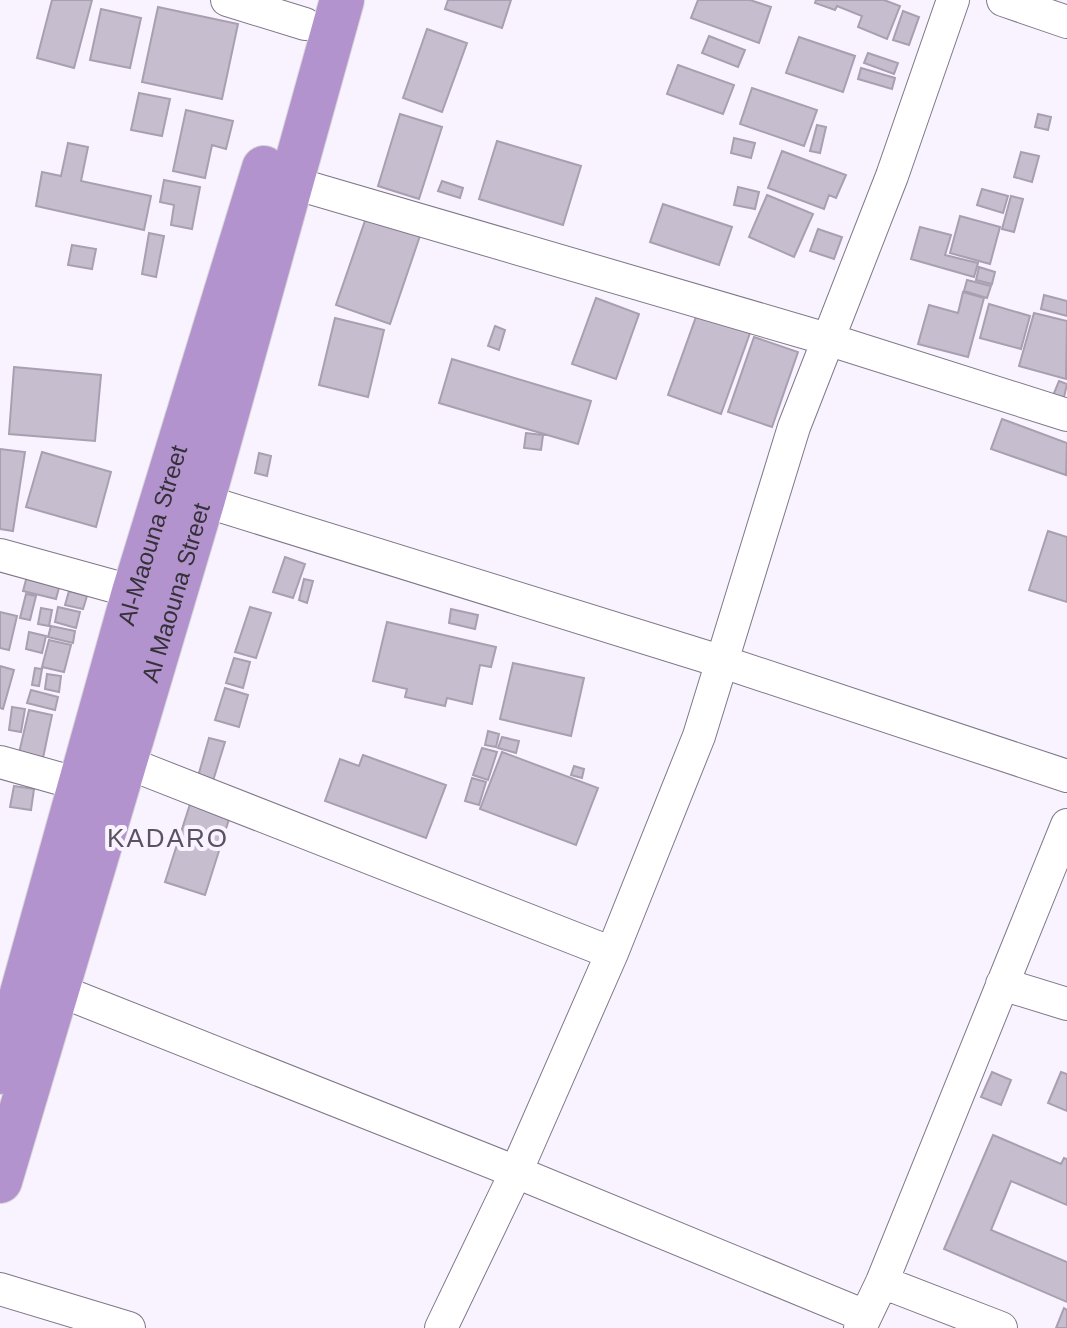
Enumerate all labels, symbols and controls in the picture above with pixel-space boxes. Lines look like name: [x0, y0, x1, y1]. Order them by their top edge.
street label: Al-Maouna Street: [112, 441, 192, 628]
street label: Al Maouna Street: [136, 499, 215, 685]
district label: KADARO: [107, 823, 229, 853]

